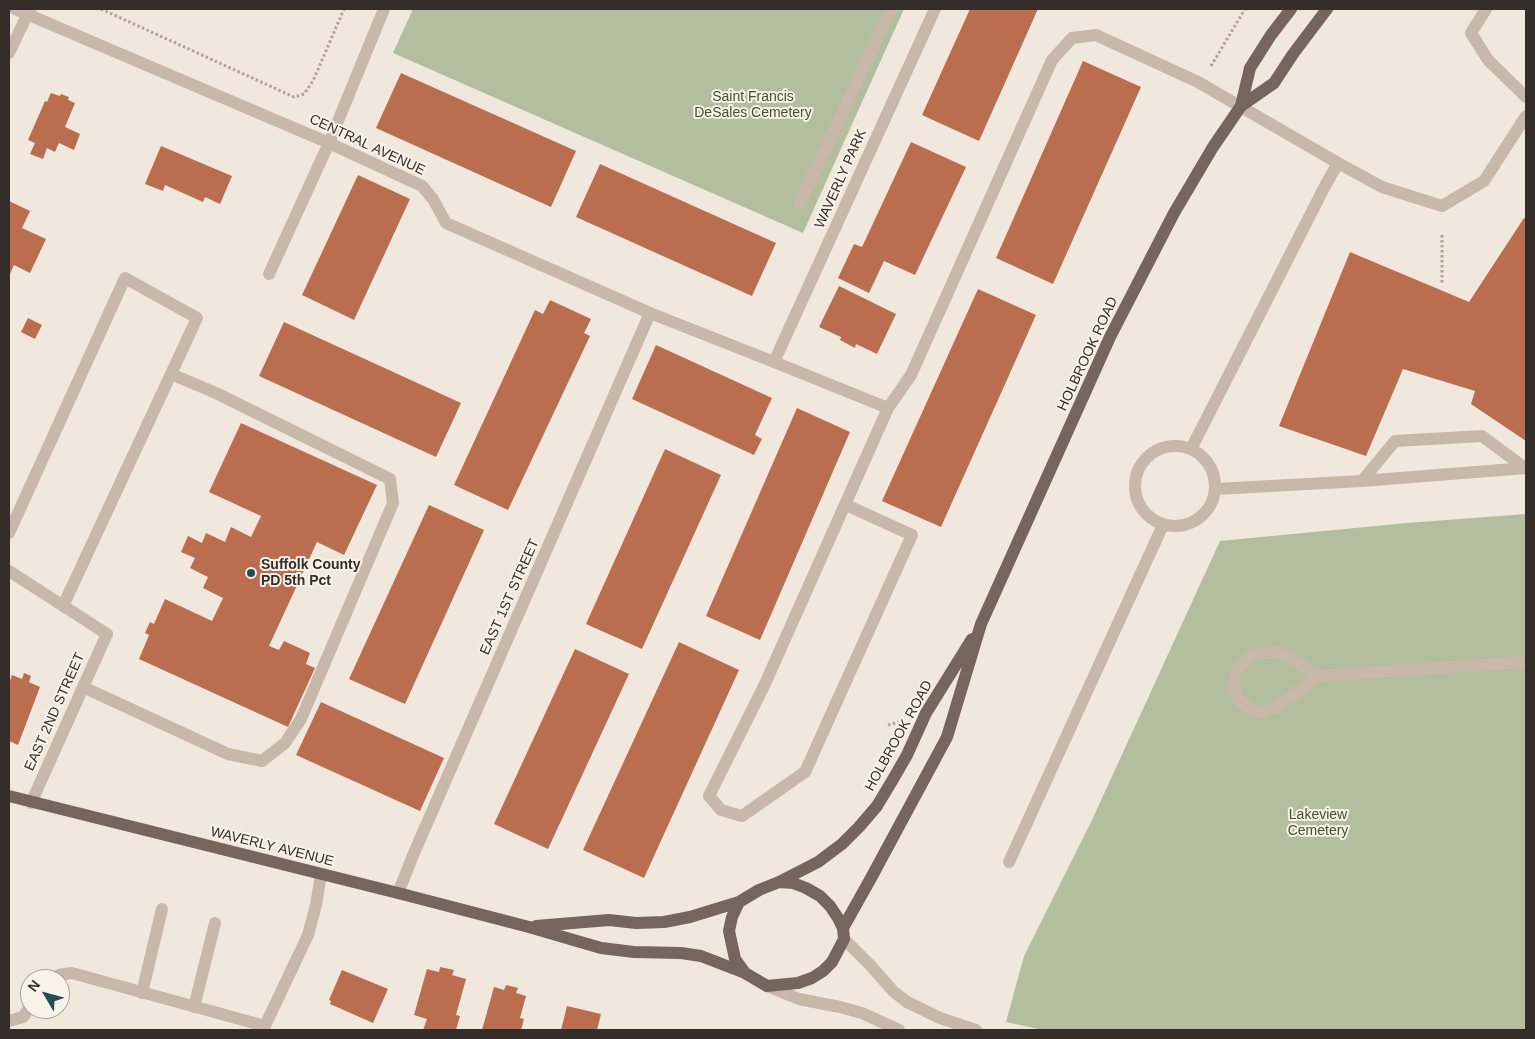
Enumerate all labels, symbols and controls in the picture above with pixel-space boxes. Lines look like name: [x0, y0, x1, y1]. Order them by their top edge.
park label: Saint Francis DeSales Cemetery: [694, 89, 812, 121]
street label: CENTRAL AVENUE: [306, 111, 428, 179]
street label: WAVERLY PARK: [812, 127, 870, 231]
street label: HOLBROOK ROAD: [1054, 294, 1122, 414]
street label: EAST 1ST STREET: [477, 536, 543, 658]
place label: Suffolk County PD 5th Pct: [261, 557, 361, 590]
marker: Suffolk County PD 5th Pct: [245, 567, 257, 579]
street label: EAST 2ND STREET: [21, 650, 89, 774]
street label: HOLBROOK ROAD: [862, 678, 936, 794]
park label: Lakeview Cemetery: [1288, 807, 1348, 840]
street label: WAVERLY AVENUE: [209, 824, 335, 870]
north arrow: [20, 969, 70, 1019]
text: N: [24, 977, 43, 994]

